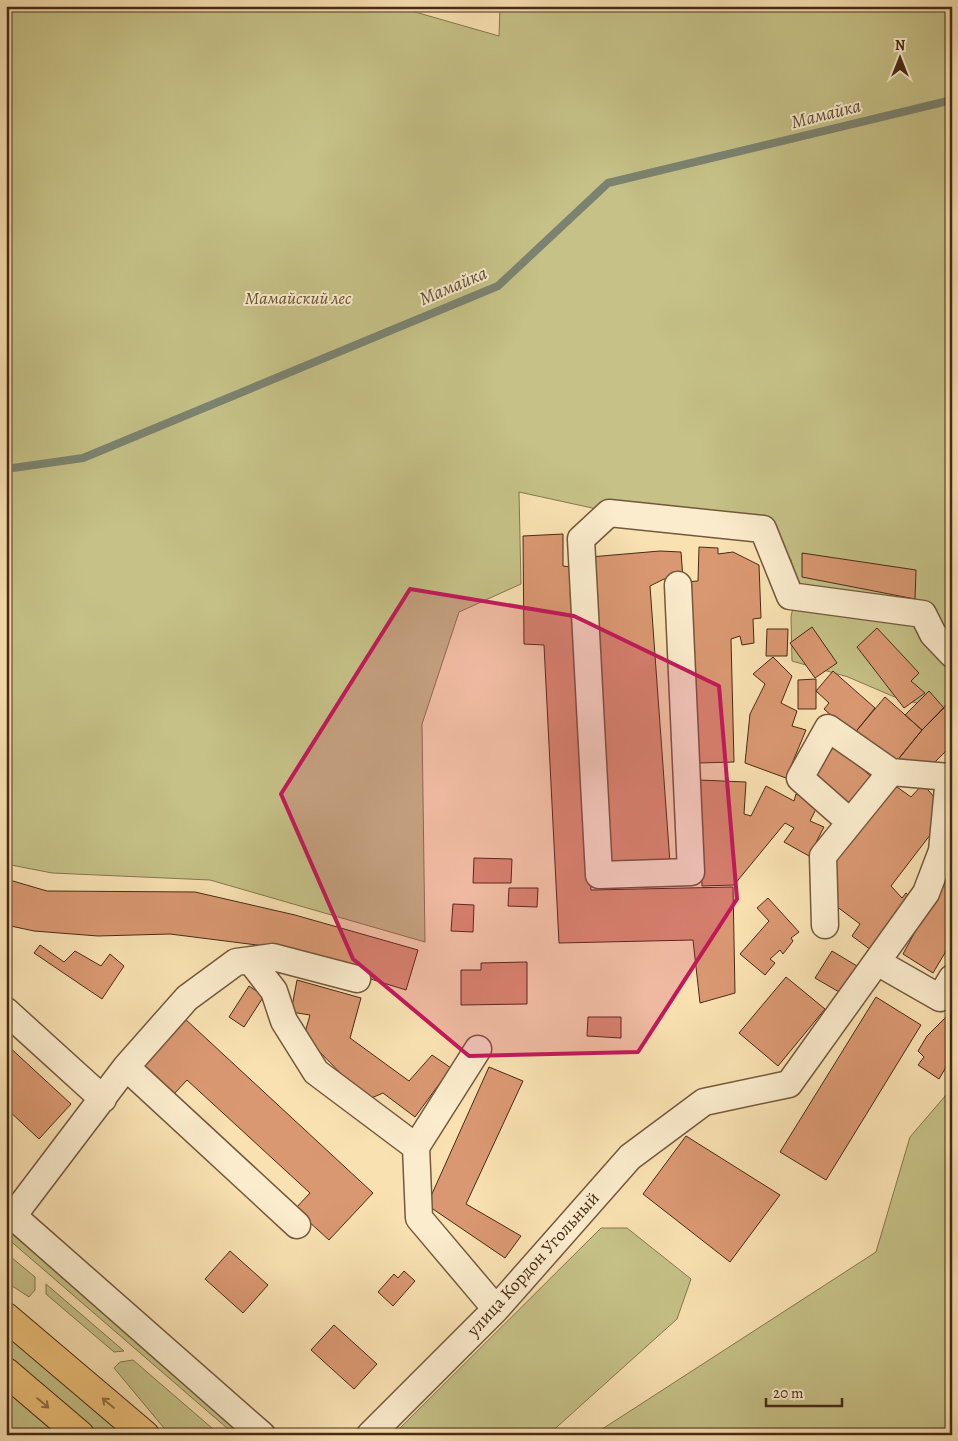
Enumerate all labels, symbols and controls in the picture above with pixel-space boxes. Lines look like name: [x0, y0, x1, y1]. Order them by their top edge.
north arrow: [876, 32, 926, 82]
text: N: [895, 36, 905, 55]
water label: Мамайка: [788, 93, 864, 135]
water label: Мамайка: [415, 260, 491, 312]
park label: Мамайский лес: [245, 286, 352, 310]
street label: улица Кордон Угольный: [461, 1186, 605, 1342]
scale bar: [766, 1376, 842, 1408]
text: 20 m: [773, 1383, 804, 1403]
one-way arrow: [37, 1397, 50, 1409]
one-way arrow: [102, 1398, 115, 1409]

